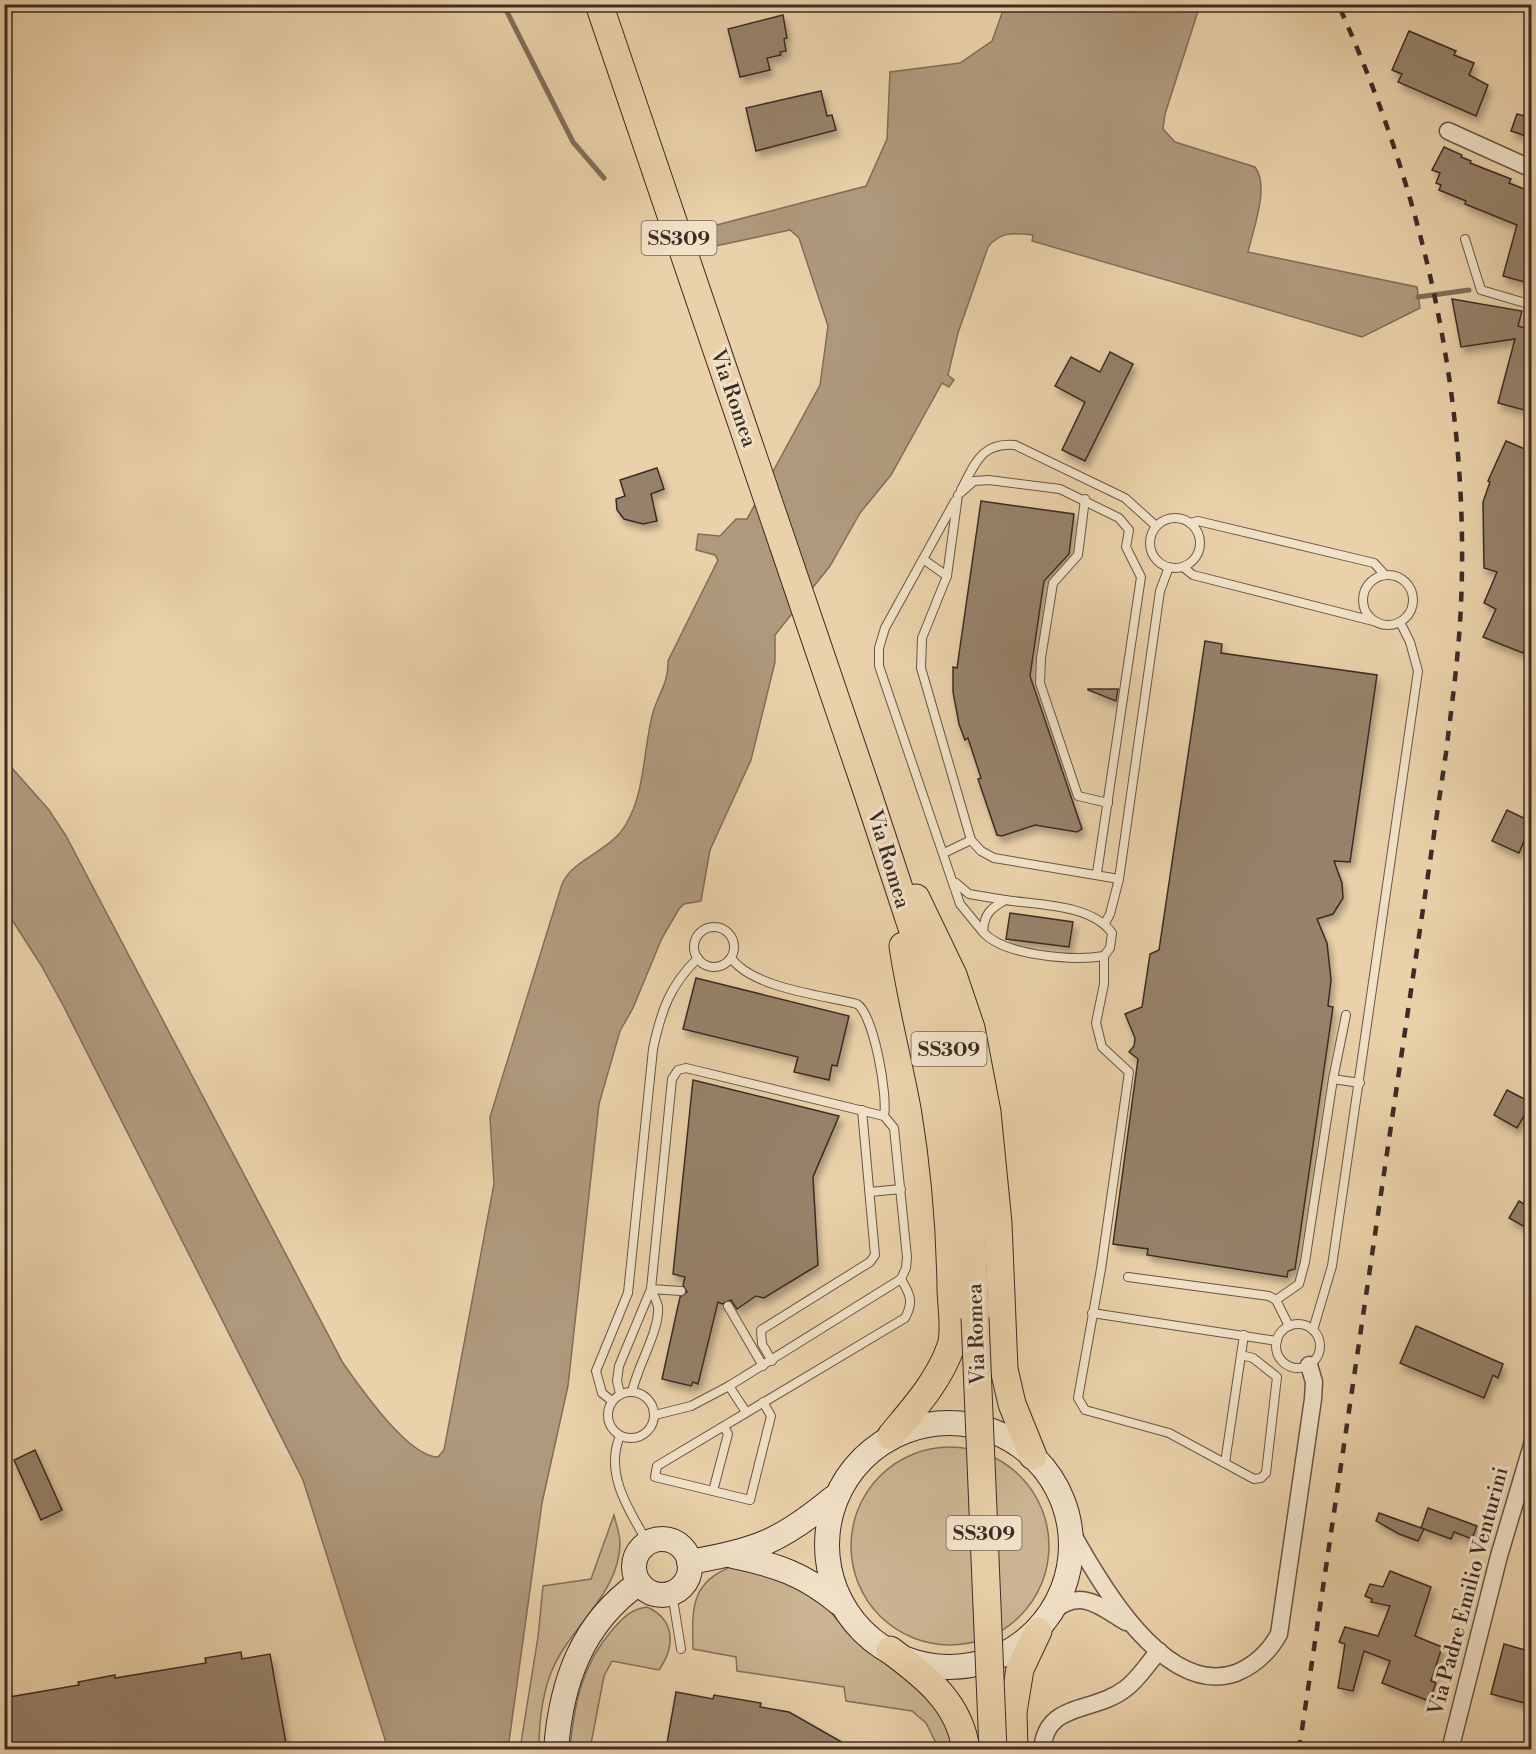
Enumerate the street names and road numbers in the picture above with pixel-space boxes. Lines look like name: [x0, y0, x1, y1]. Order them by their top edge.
road number: SS309: [642, 221, 716, 255]
street label: Via Romea: [704, 345, 762, 451]
street label: Via Romea: [860, 806, 915, 912]
road number: SS309: [912, 1032, 986, 1066]
street label: Via Romea: [962, 1282, 992, 1386]
street label: Via Padre Emilio Venturini: [1423, 1464, 1515, 1719]
road number: SS309: [946, 1516, 1022, 1550]

